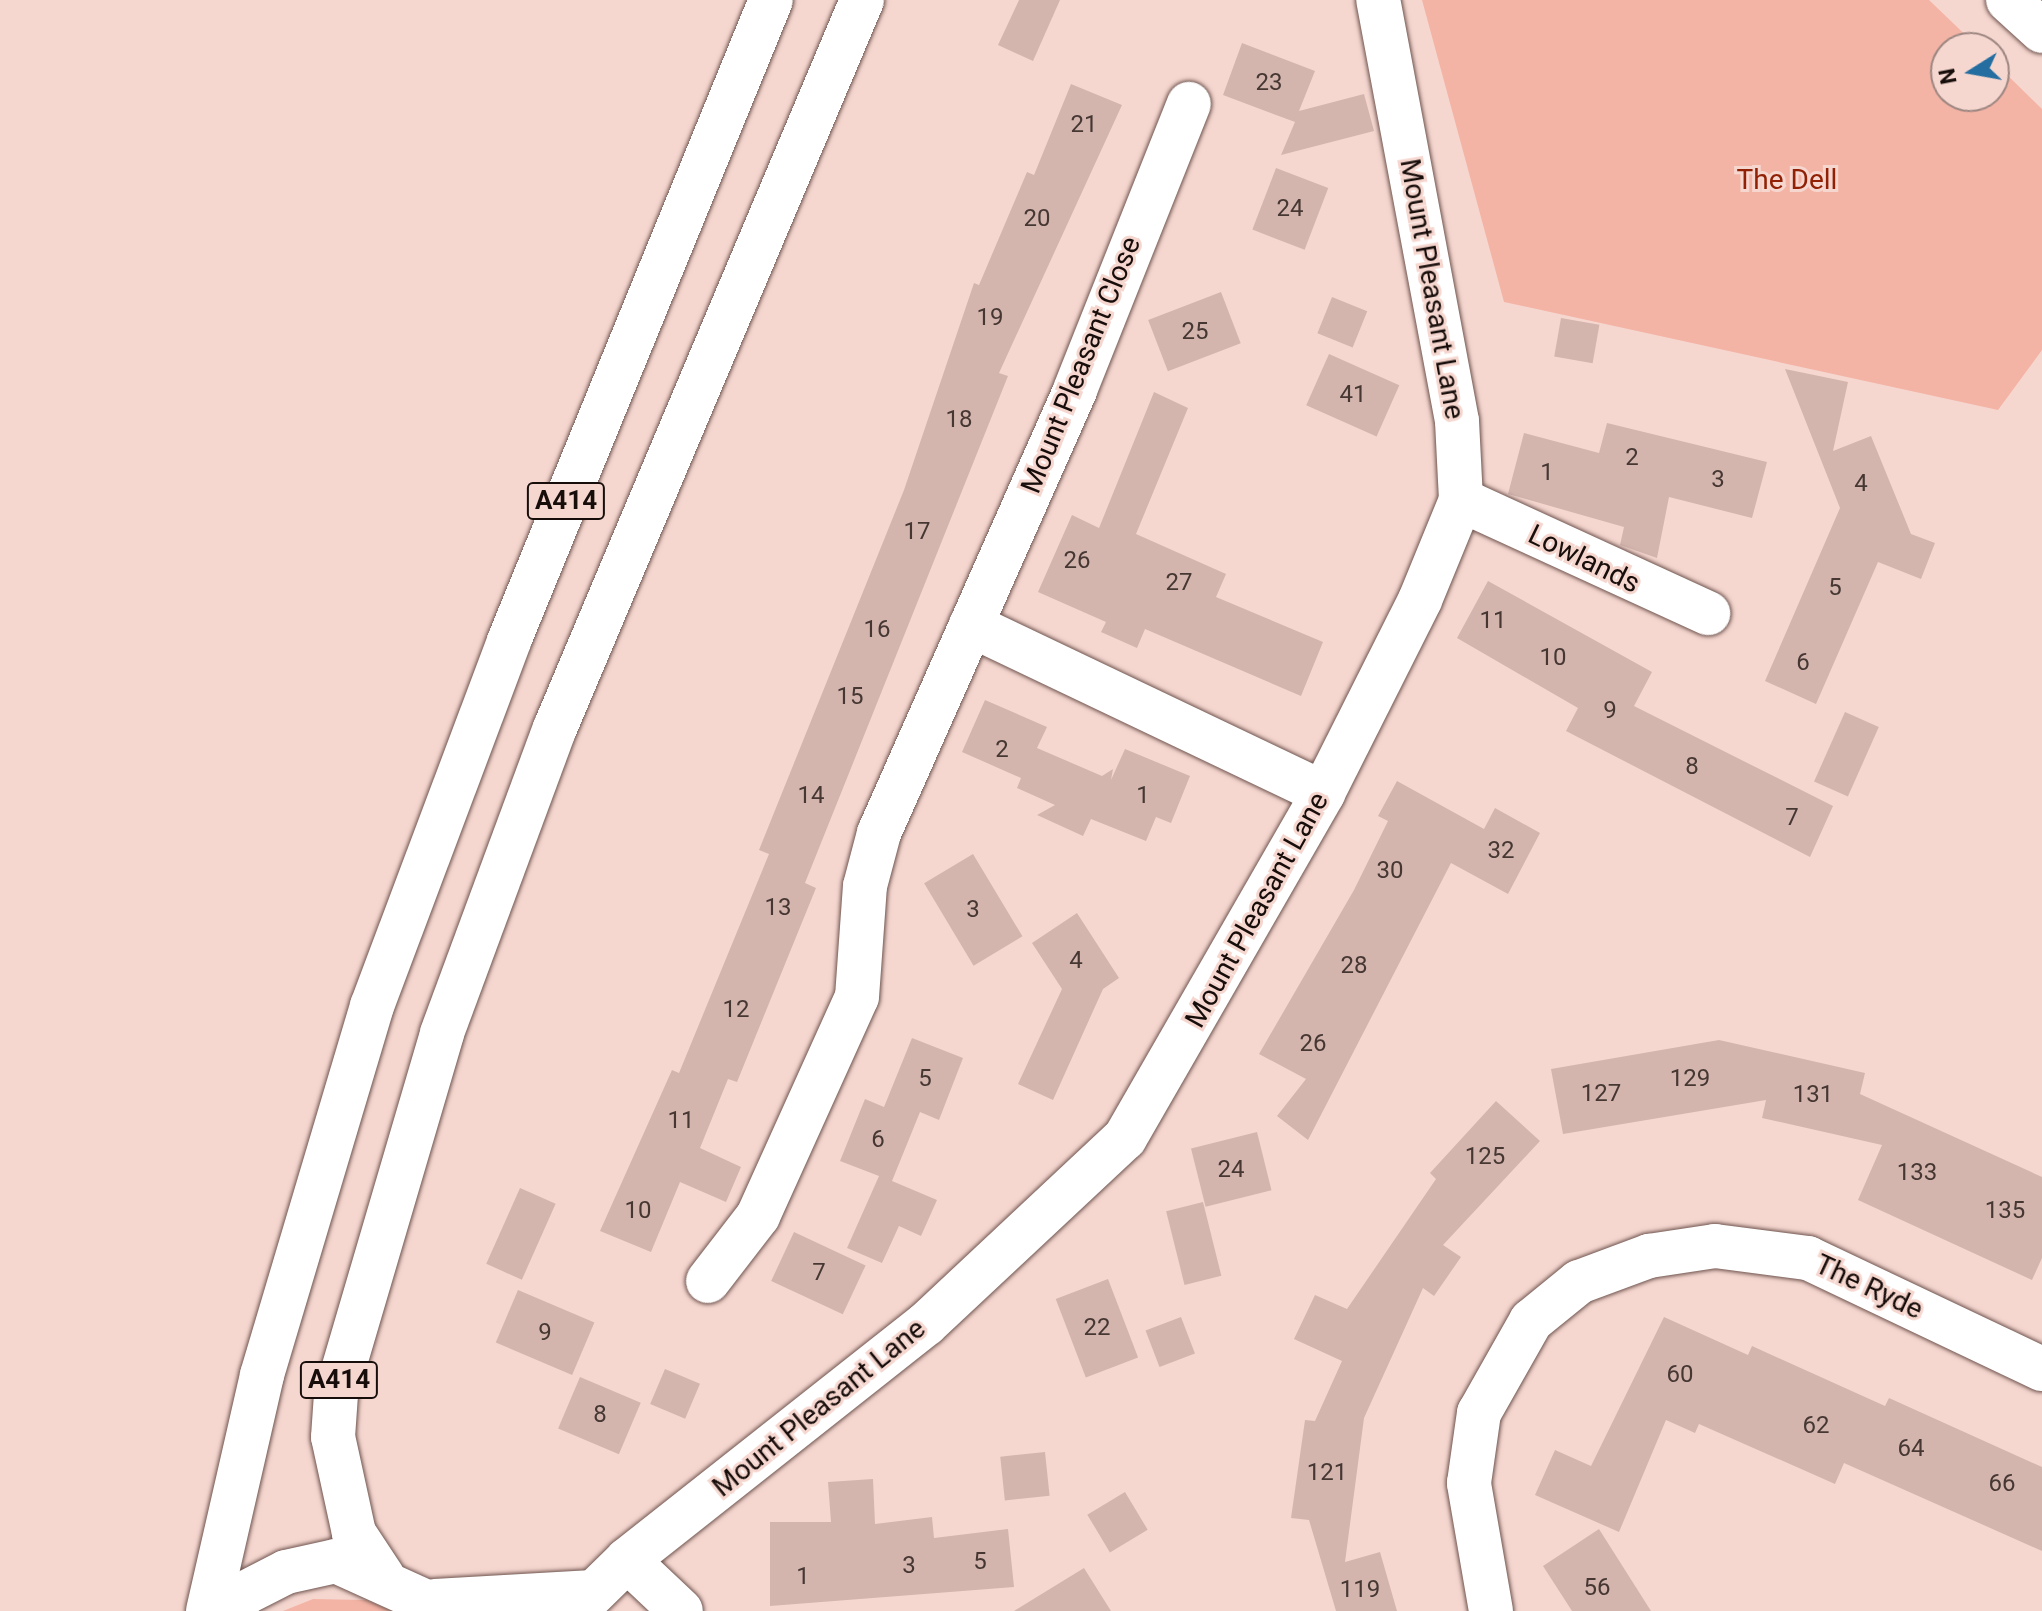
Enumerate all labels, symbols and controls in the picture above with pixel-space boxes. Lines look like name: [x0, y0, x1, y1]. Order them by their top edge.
north arrow: [1930, 32, 2010, 112]
text: N: [1934, 66, 1962, 86]
house number: 23: [1256, 69, 1282, 97]
house number: 21: [1071, 111, 1097, 139]
street label: Mount Pleasant Lane: [1393, 156, 1471, 422]
park label: The Dell: [1737, 163, 1837, 197]
house number: 24: [1277, 195, 1303, 223]
house number: 20: [1024, 205, 1050, 233]
street label: Mount Pleasant Close: [1014, 232, 1148, 498]
house number: 19: [977, 304, 1003, 332]
house number: 25: [1182, 318, 1208, 346]
house number: 41: [1340, 381, 1366, 409]
house number: 18: [946, 406, 972, 434]
house number: 2: [1625, 444, 1639, 472]
house number: 1: [1540, 459, 1554, 487]
house number: 3: [1711, 466, 1725, 494]
house number: 4: [1854, 470, 1868, 498]
road number: A414: [526, 479, 606, 523]
house number: 17: [904, 518, 930, 546]
street label: Lowlands: [1523, 518, 1645, 600]
house number: 26: [1064, 547, 1090, 575]
house number: 27: [1166, 569, 1192, 597]
house number: 5: [1828, 574, 1842, 602]
house number: 11: [1480, 607, 1506, 635]
house number: 16: [864, 616, 890, 644]
house number: 10: [1540, 644, 1566, 672]
house number: 6: [1796, 649, 1810, 677]
house number: 15: [837, 683, 863, 711]
house number: 9: [1603, 697, 1617, 725]
house number: 2: [995, 736, 1009, 764]
house number: 8: [1685, 753, 1699, 781]
house number: 14: [798, 782, 824, 810]
house number: 1: [1136, 782, 1150, 810]
street label: Mount Pleasant Lane: [1178, 786, 1336, 1034]
house number: 7: [1785, 804, 1799, 832]
house number: 32: [1488, 837, 1514, 865]
house number: 30: [1377, 857, 1403, 885]
house number: 13: [765, 894, 791, 922]
house number: 3: [966, 896, 980, 924]
house number: 4: [1069, 947, 1083, 975]
house number: 28: [1341, 952, 1367, 980]
house number: 12: [723, 996, 749, 1024]
house number: 26: [1300, 1030, 1326, 1058]
house number: 5: [918, 1065, 932, 1093]
house number: 129: [1670, 1065, 1710, 1093]
house number: 127: [1581, 1080, 1621, 1108]
house number: 131: [1793, 1081, 1833, 1109]
house number: 11: [668, 1107, 694, 1135]
house number: 6: [871, 1126, 885, 1154]
house number: 125: [1465, 1143, 1505, 1171]
house number: 24: [1218, 1156, 1244, 1184]
house number: 133: [1897, 1159, 1937, 1187]
house number: 10: [625, 1197, 651, 1225]
house number: 135: [1985, 1197, 2025, 1225]
street label: The Ryde: [1810, 1247, 1928, 1327]
house number: 7: [812, 1259, 826, 1287]
street label: Mount Pleasant Lane: [706, 1312, 932, 1504]
house number: 22: [1084, 1314, 1110, 1342]
house number: 9: [538, 1319, 552, 1347]
road number: A414: [299, 1358, 379, 1402]
house number: 60: [1667, 1361, 1693, 1389]
house number: 8: [593, 1401, 607, 1429]
house number: 62: [1803, 1412, 1829, 1440]
house number: 64: [1898, 1435, 1924, 1463]
house number: 121: [1307, 1459, 1347, 1487]
house number: 66: [1989, 1470, 2015, 1498]
house number: 5: [973, 1548, 987, 1576]
house number: 3: [902, 1552, 916, 1580]
house number: 1: [796, 1563, 810, 1591]
house number: 56: [1584, 1574, 1610, 1602]
house number: 119: [1340, 1576, 1380, 1604]

